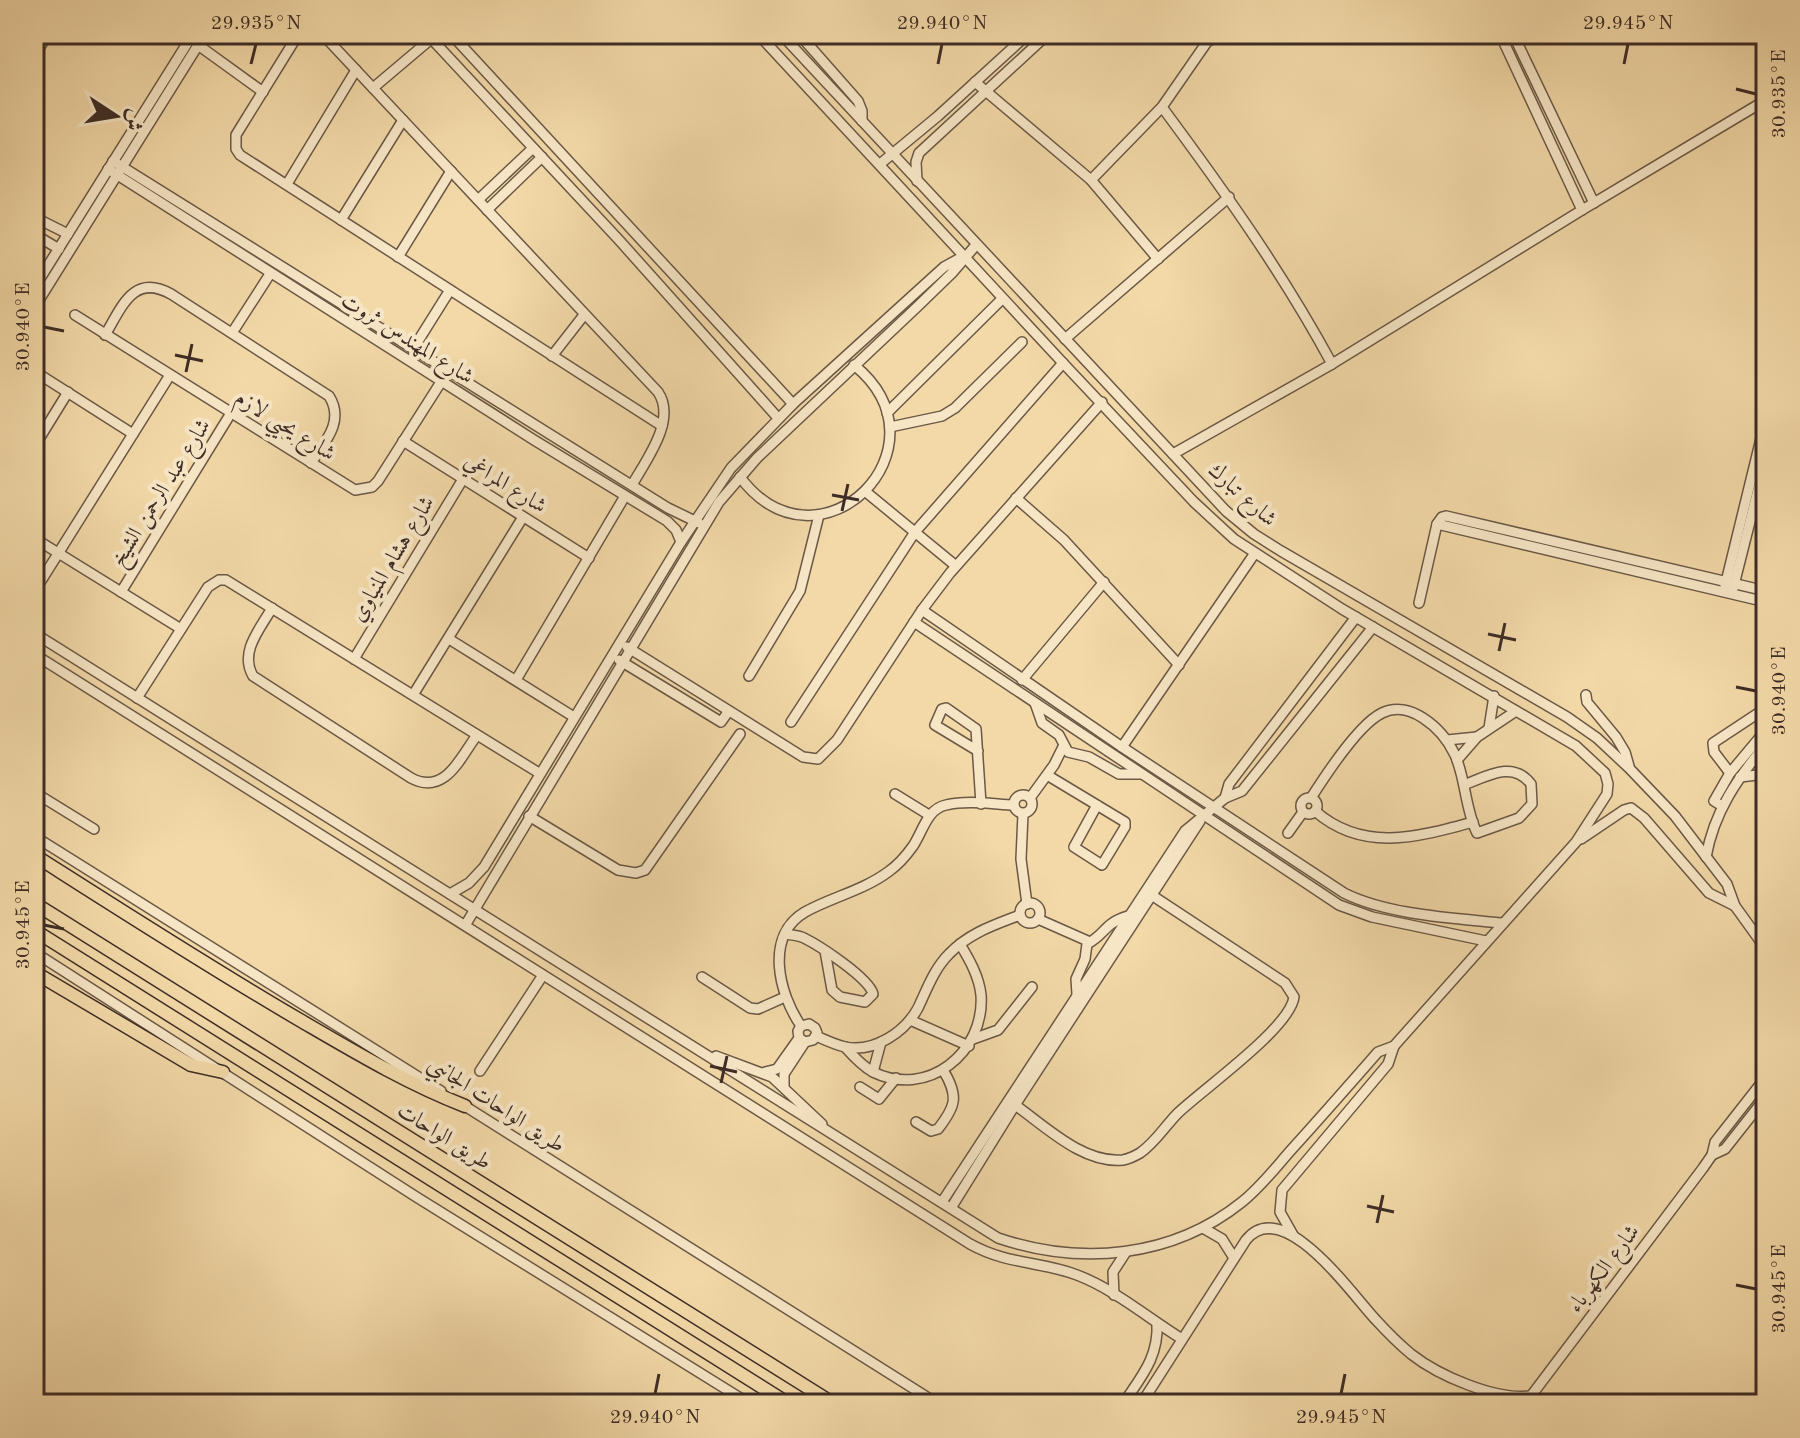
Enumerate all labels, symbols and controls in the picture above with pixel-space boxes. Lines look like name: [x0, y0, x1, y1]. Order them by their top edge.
text: 29.935°N: [211, 14, 301, 34]
text: 29.940°N: [897, 14, 987, 34]
text: 29.945°N: [1583, 14, 1673, 34]
text: 30.935°E: [1770, 50, 1790, 139]
north arrow: [76, 76, 156, 156]
text: ش: [121, 107, 147, 133]
text: 30.940°E: [14, 283, 34, 372]
street label: شارع المهندس ثروت: [334, 289, 477, 394]
street label: شارع يحيي لازم: [227, 387, 339, 472]
street label: شارع عبد الرحمن الشيخ: [107, 416, 221, 574]
street label: شارع المراغي: [457, 450, 550, 523]
street label: شارع تبارك: [1200, 458, 1281, 536]
street label: شارع هشام المنياوي: [347, 493, 445, 629]
text: 30.940°E: [1770, 647, 1790, 736]
text: 30.945°E: [14, 881, 34, 970]
street label: طريق الواحات الجانبي: [422, 1051, 570, 1159]
street label: طريق الواحات: [392, 1098, 496, 1176]
street label: شارع الكهرباء: [1564, 1221, 1649, 1321]
text: 30.945°E: [1770, 1245, 1790, 1334]
text: 29.940°N: [610, 1408, 700, 1428]
text: 29.945°N: [1296, 1408, 1386, 1428]

